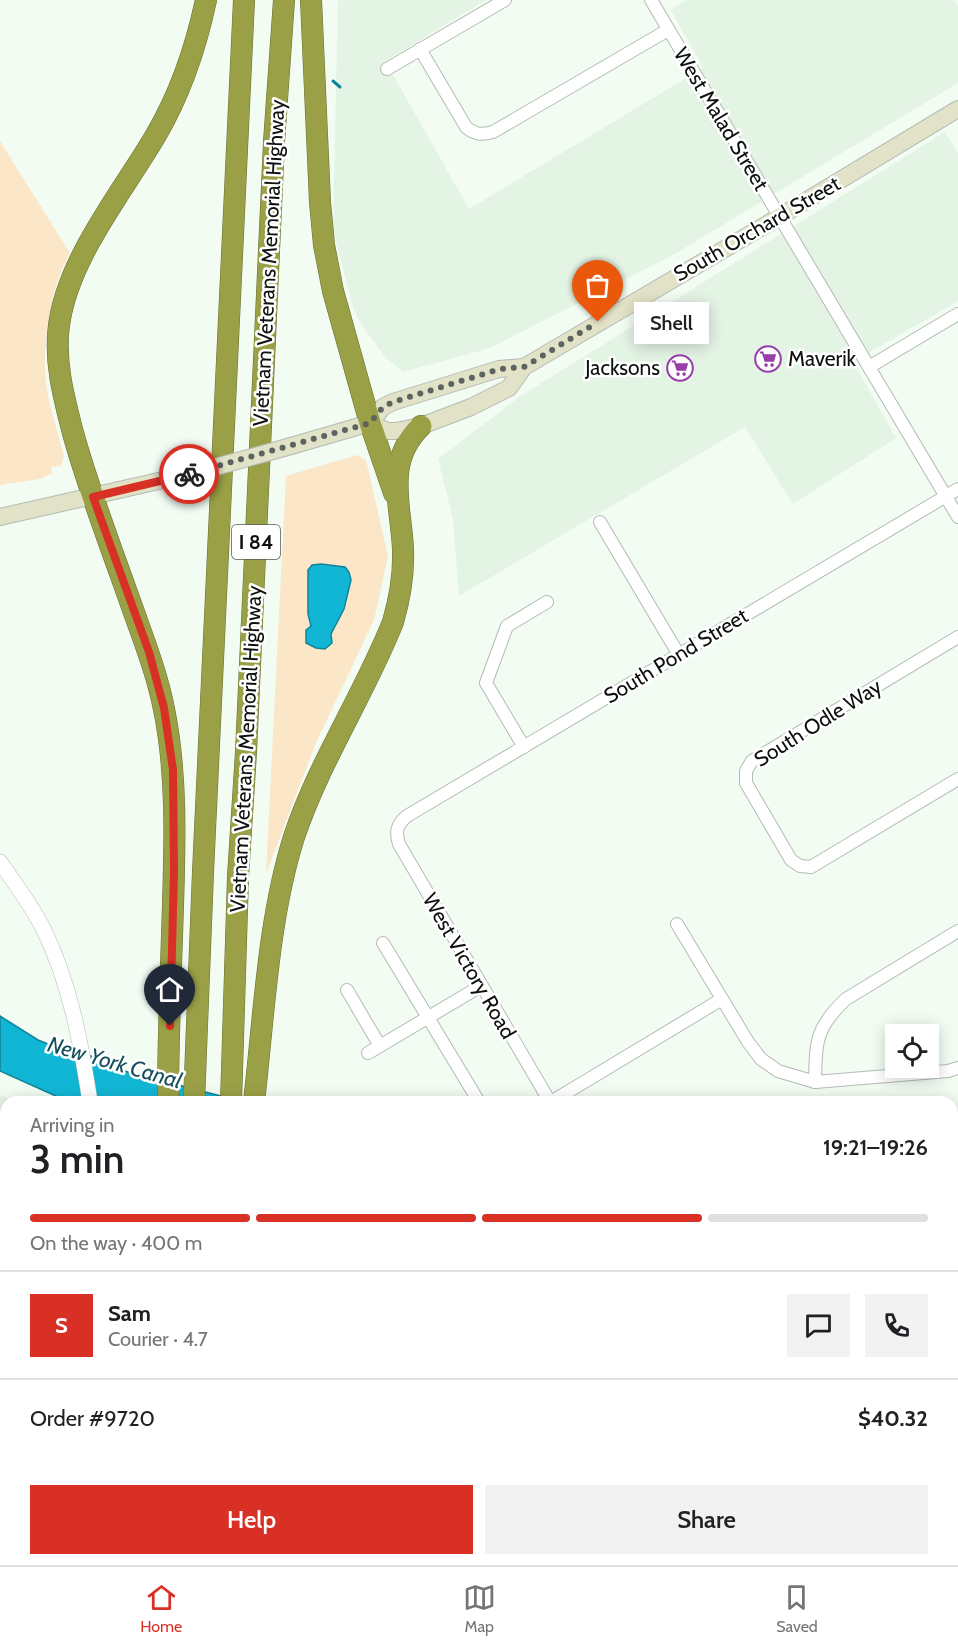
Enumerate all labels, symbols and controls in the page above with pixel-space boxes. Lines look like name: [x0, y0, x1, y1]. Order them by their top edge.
street label: West Malad Street: [669, 43, 774, 195]
street label: Vietnam Veterans Memorial Highway: [247, 99, 290, 427]
street label: South Orchard Street: [669, 171, 844, 286]
pin: [572, 260, 623, 322]
icon: bag: [581, 269, 614, 302]
callout: Shell: [634, 301, 709, 343]
text: Shell: [650, 311, 693, 335]
supermarket icon: Maverik: [753, 344, 783, 374]
place label: Maverik: [788, 346, 857, 371]
supermarket icon: Jacksons: [665, 353, 695, 383]
place label: Jacksons: [584, 355, 660, 380]
courier: [159, 444, 219, 504]
icon: bike: [173, 458, 206, 491]
road number: I 84: [232, 525, 280, 559]
street label: Vietnam Veterans Memorial Highway: [224, 585, 267, 913]
street label: South Pond Street: [599, 603, 752, 708]
street label: South Odle Way: [749, 673, 886, 772]
street label: West Victory Road: [418, 888, 521, 1043]
pin: [144, 964, 195, 1026]
icon: home: [153, 973, 186, 1006]
map controls: [885, 1024, 939, 1078]
button: locate: [885, 1024, 939, 1078]
water label: New York Canal: [45, 1030, 186, 1095]
text: Arriving in: [30, 1113, 114, 1137]
text: 19:21–19:26: [823, 1134, 928, 1161]
text: 3 min: [30, 1135, 124, 1183]
text: On the way · 400 m: [30, 1231, 202, 1255]
button: chat: [787, 1294, 850, 1357]
button: phone: [865, 1294, 928, 1357]
text: Sam: [108, 1300, 151, 1327]
text: S: [55, 1312, 68, 1339]
text: Courier · 4.7: [108, 1327, 208, 1351]
text: Order #9720: [30, 1405, 155, 1432]
text: $40.32: [858, 1405, 928, 1432]
button: Help: [30, 1485, 473, 1554]
button: Share: [485, 1485, 928, 1554]
tab: Home: [140, 1581, 182, 1636]
tab: Map: [463, 1581, 496, 1636]
tab: Saved: [776, 1581, 818, 1636]

